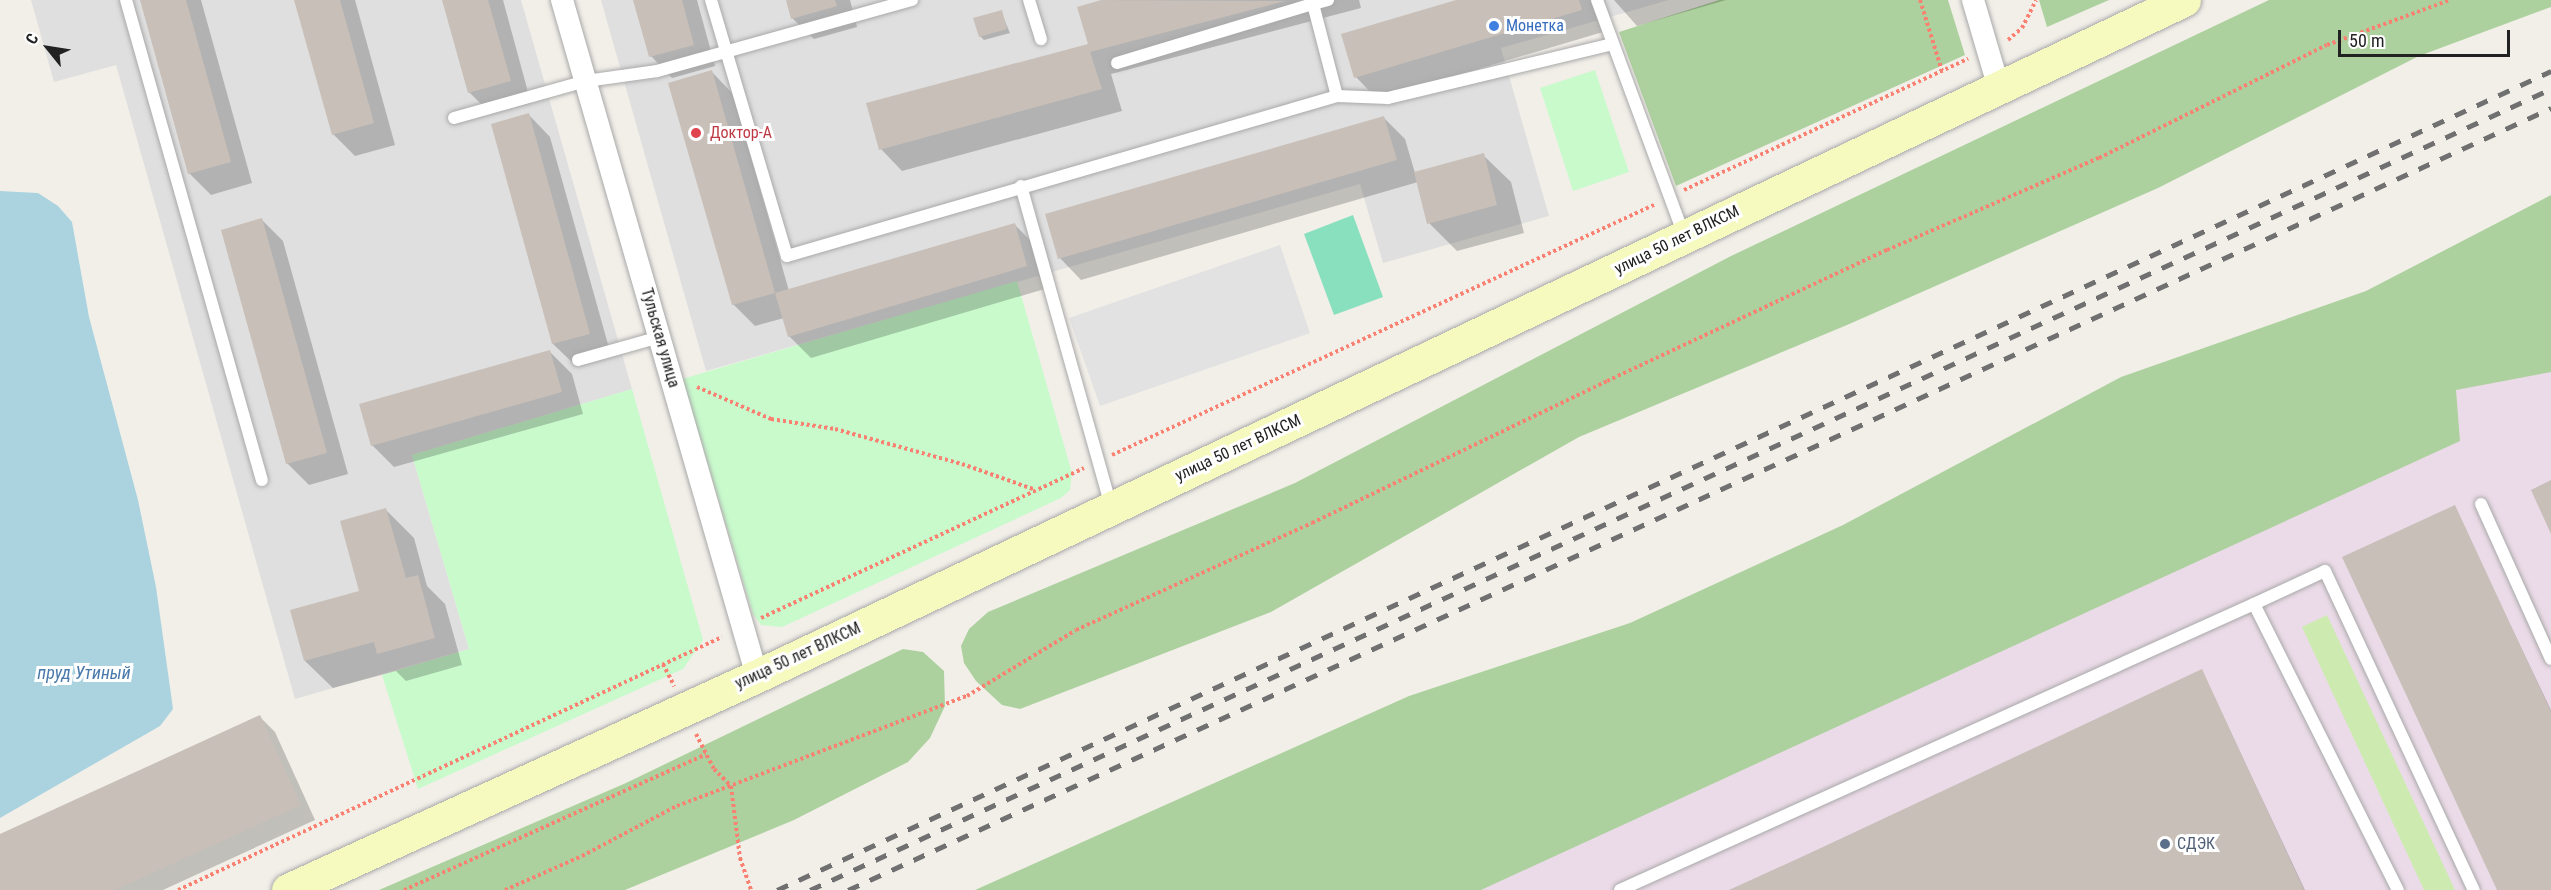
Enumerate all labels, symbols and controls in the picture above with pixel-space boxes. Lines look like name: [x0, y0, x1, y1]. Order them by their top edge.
place label: Монетка: [1506, 16, 1564, 36]
north arrow: [18, 18, 78, 78]
scale bar: [2341, 18, 2514, 56]
marker: Монетка: [1487, 19, 1501, 33]
text: С: [21, 30, 42, 47]
text: 50 m: [2349, 30, 2384, 51]
place label: Доктор-А: [710, 123, 772, 143]
marker: Доктор-А: [687, 124, 705, 142]
street label: улица 50 лет ВЛКСМ: [1612, 201, 1742, 279]
street label: Тульская улица: [637, 286, 683, 390]
street label: улица 50 лет ВЛКСМ: [1172, 410, 1304, 486]
street label: улица 50 лет ВЛКСМ: [732, 618, 864, 694]
water label: пруд Утиный: [37, 662, 131, 684]
place label: СДЭК: [2177, 834, 2215, 854]
marker: СДЭК: [2158, 837, 2172, 851]

